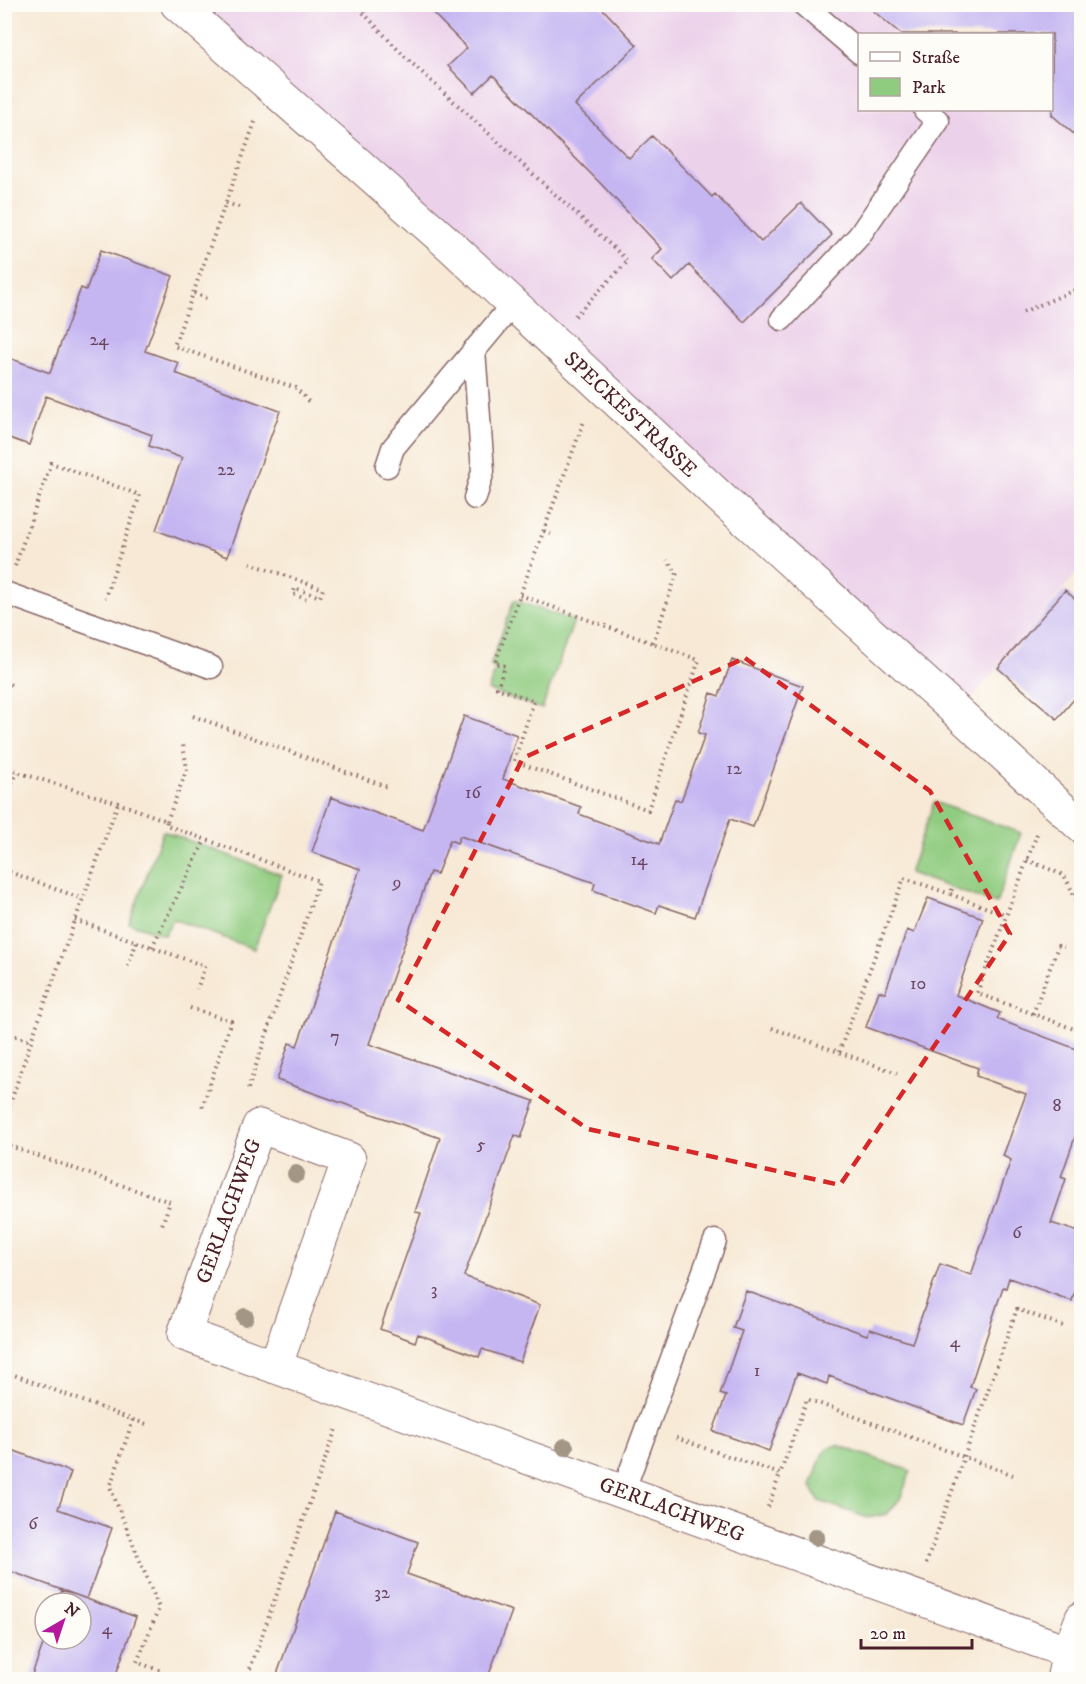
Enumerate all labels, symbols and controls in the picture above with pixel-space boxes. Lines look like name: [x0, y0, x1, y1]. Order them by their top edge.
legend: [858, 33, 1053, 111]
text: Straße: [912, 47, 960, 69]
text: Park: [912, 77, 946, 99]
house number: 24: [89, 329, 109, 351]
street label: SPECKESTRASSE: [558, 346, 702, 483]
house number: 22: [217, 459, 235, 481]
house number: 12: [726, 758, 742, 780]
house number: 16: [465, 782, 482, 804]
house number: 14: [631, 849, 648, 871]
house number: 9: [392, 872, 401, 894]
house number: 10: [910, 973, 926, 995]
house number: 7: [330, 1026, 340, 1048]
house number: 8: [1052, 1095, 1062, 1117]
house number: 5: [477, 1134, 486, 1156]
street label: GERLACHWEG: [191, 1135, 267, 1287]
house number: 6: [1012, 1222, 1022, 1244]
house number: 3: [431, 1279, 437, 1301]
house number: 4: [950, 1331, 961, 1353]
house number: 1: [754, 1360, 760, 1382]
street label: GERLACHWEG: [596, 1472, 748, 1548]
house number: 6: [28, 1513, 38, 1535]
house number: 32: [374, 1582, 390, 1604]
north arrow: [33, 1591, 93, 1651]
text: N: [60, 1598, 83, 1622]
scale bar: [861, 1612, 972, 1650]
house number: 4: [102, 1618, 113, 1640]
text: 20 m: [870, 1623, 906, 1645]

